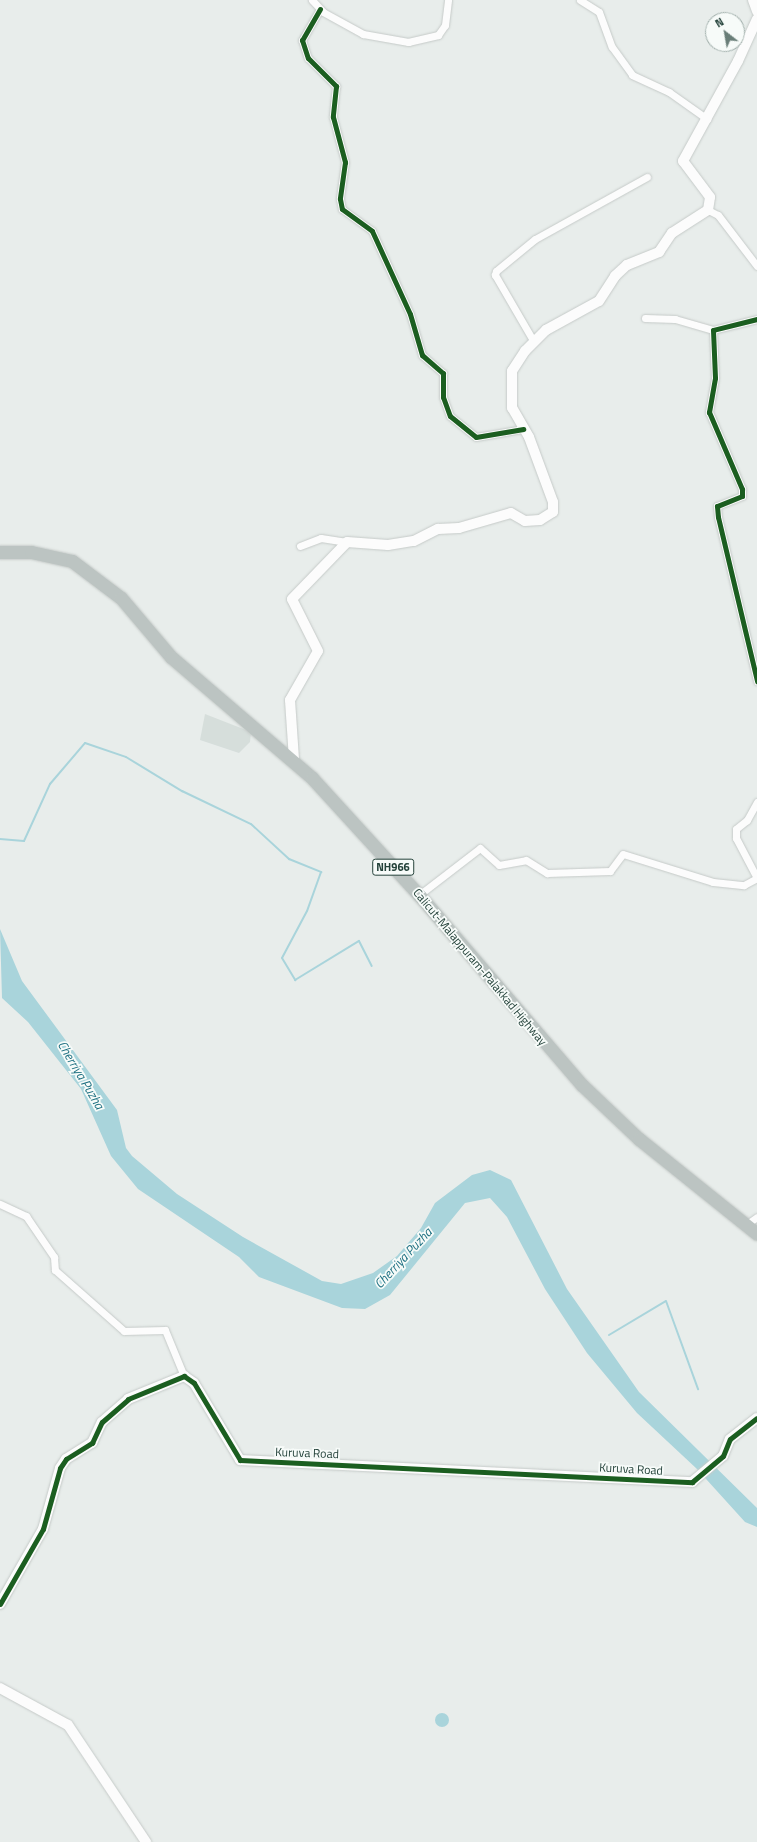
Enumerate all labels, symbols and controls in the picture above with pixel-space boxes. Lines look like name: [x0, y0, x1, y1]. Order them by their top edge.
north arrow: [705, 12, 745, 52]
text: N: [712, 14, 727, 31]
road number: NH966: [372, 858, 414, 876]
street label: Calicut-Malappuram-Palakkad Highway: [410, 886, 550, 1048]
water label: Cherriya Puzha: [54, 1038, 108, 1112]
water label: Cherriya Puzha: [371, 1225, 435, 1291]
street label: Kuruva Road: [275, 1445, 339, 1461]
street label: Kuruva Road: [599, 1460, 663, 1478]

